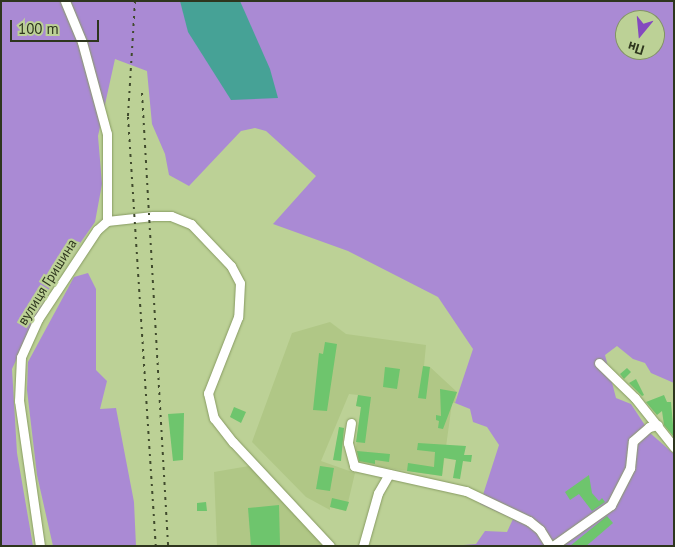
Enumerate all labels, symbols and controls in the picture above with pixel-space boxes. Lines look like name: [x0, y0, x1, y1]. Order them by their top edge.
scale bar: [12, 10, 101, 42]
north arrow: [615, 10, 665, 60]
text: 100 m: [18, 19, 59, 38]
text: Пн: [625, 37, 646, 59]
street label: вулиця Гришина: [14, 236, 80, 328]

